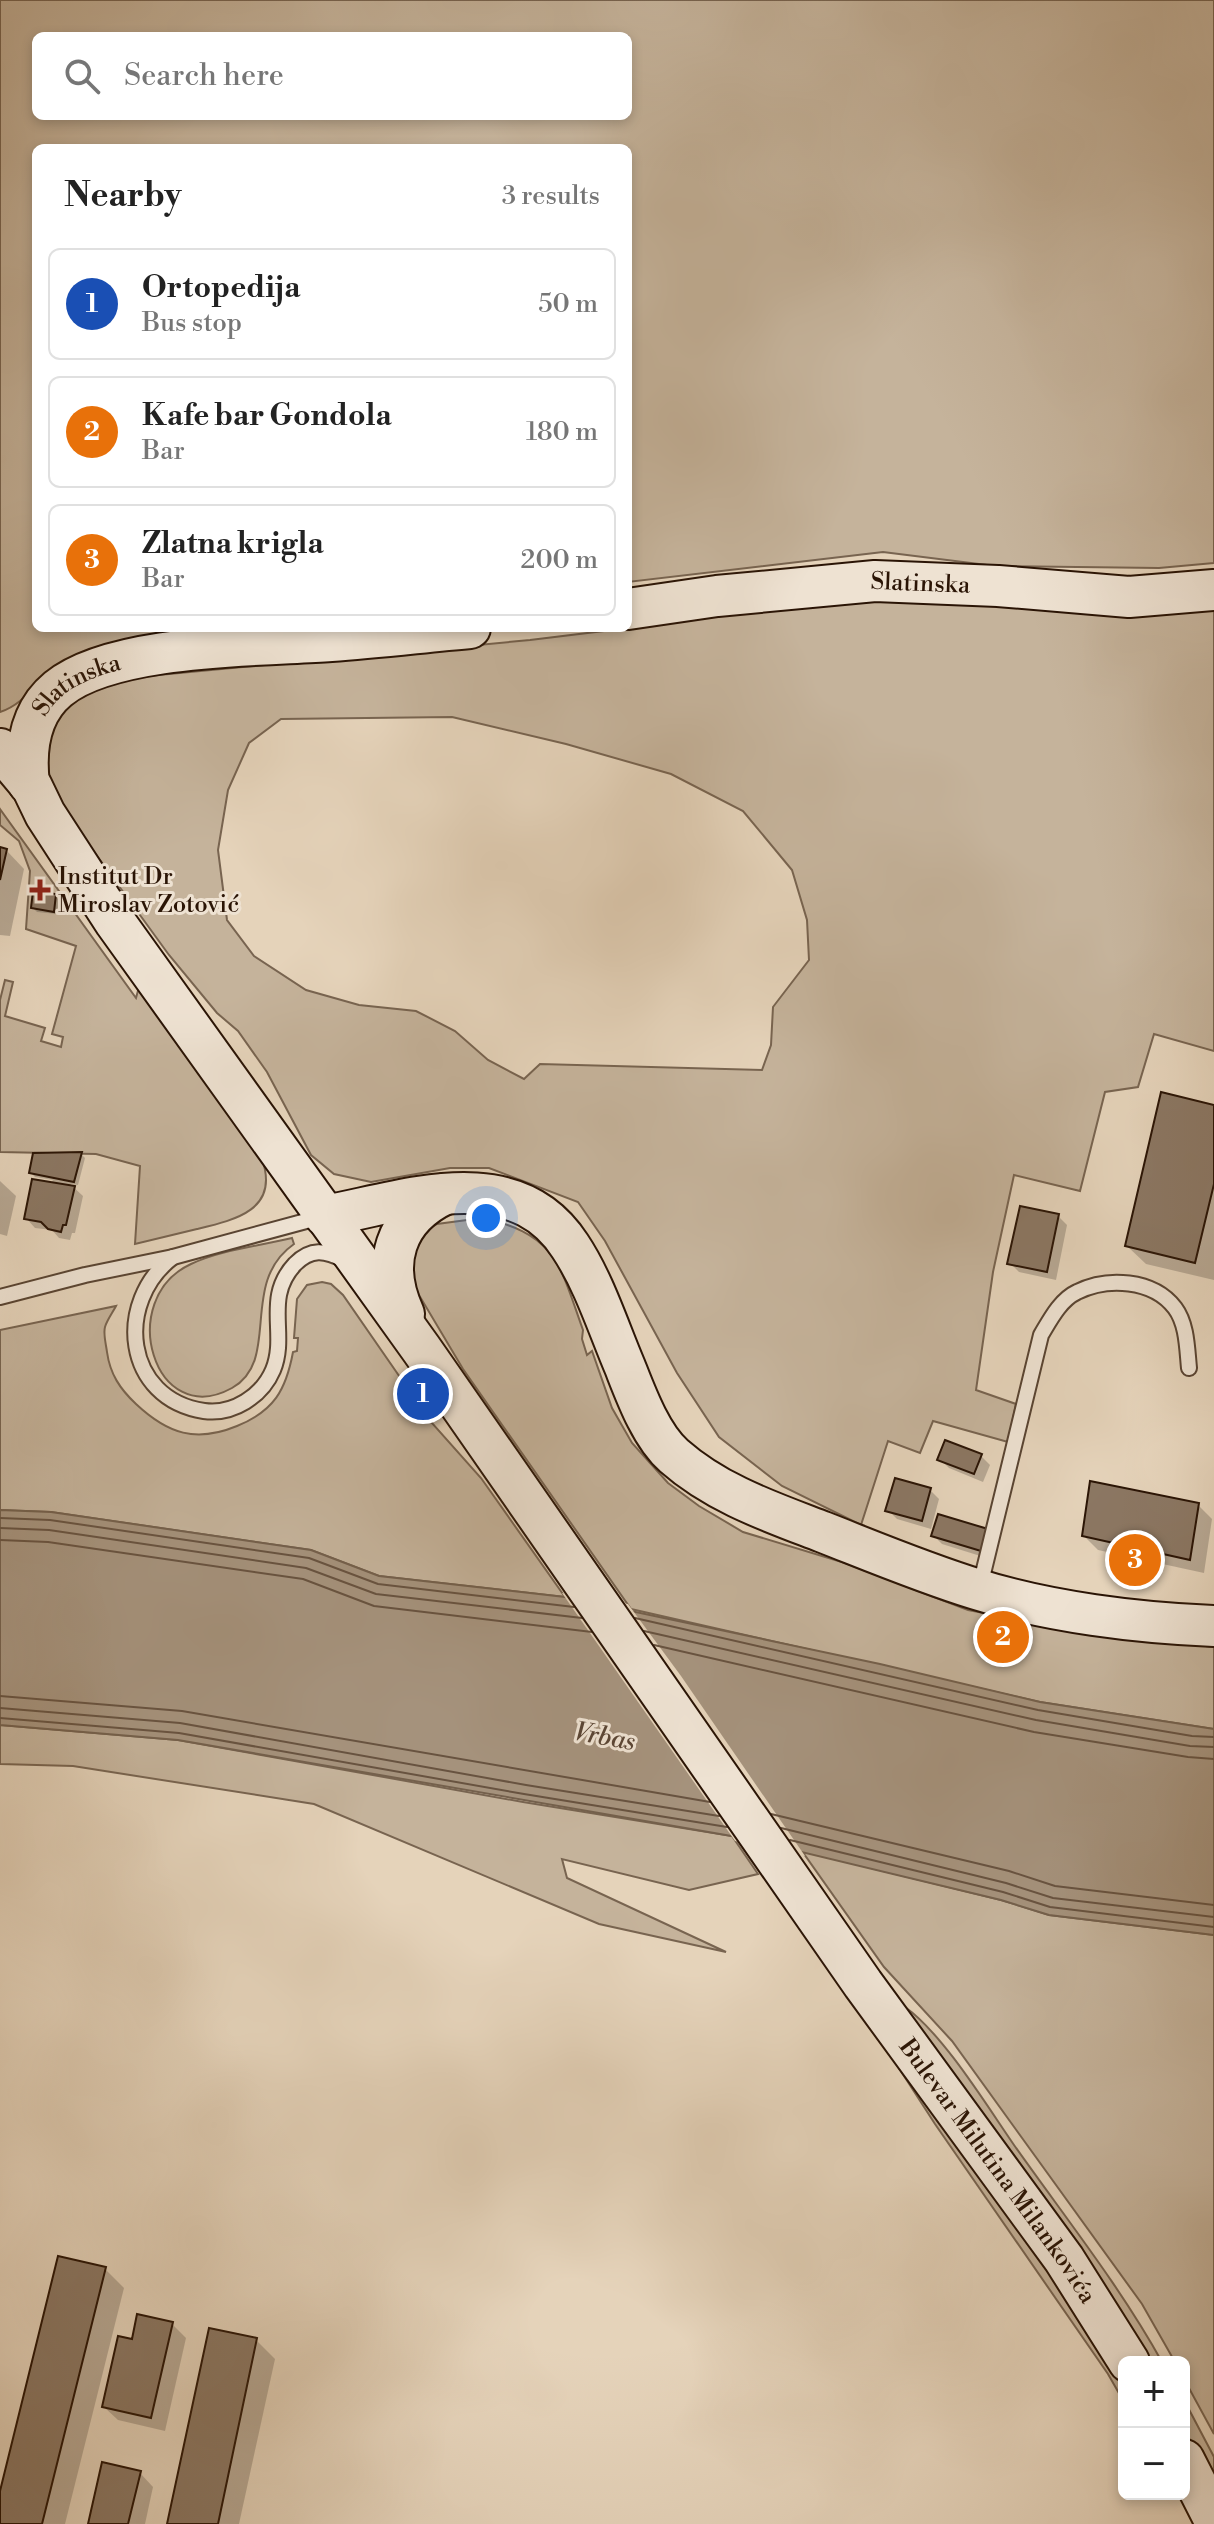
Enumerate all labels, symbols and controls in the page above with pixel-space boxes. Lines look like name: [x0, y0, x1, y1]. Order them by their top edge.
search box: [32, 32, 632, 120]
icon: search: [60, 54, 104, 98]
text: Search here: [124, 57, 284, 95]
text: Nearby: [64, 175, 182, 217]
text: 3 results: [502, 180, 600, 212]
text: Ortopedija: [142, 269, 301, 307]
text: 1: [86, 288, 98, 320]
text: 50 m: [538, 288, 598, 320]
text: Bus stop: [142, 307, 242, 339]
text: Kafe bar Gondola: [142, 397, 392, 435]
text: 2: [84, 416, 100, 448]
text: 180 m: [526, 416, 598, 448]
text: Bar: [142, 435, 185, 467]
text: Zlatna krigla: [142, 525, 324, 563]
text: 3: [84, 544, 100, 576]
text: 200 m: [521, 544, 598, 576]
text: Bar: [142, 563, 185, 595]
street label: Slatinska: [870, 567, 972, 601]
street label: Slatinska: [26, 648, 125, 722]
place label: Institut Dr Miroslav Zotović: [58, 862, 239, 920]
marker: Institut Dr Miroslav Zotović: [29, 879, 51, 901]
your location: [466, 1198, 506, 1238]
pin: 1: [397, 1364, 449, 1424]
pin: 3: [1109, 1530, 1161, 1590]
pin: 2: [977, 1607, 1029, 1667]
water label: Vrbas: [572, 1716, 638, 1758]
street label: Bulevar Milutina Milankovića: [891, 2032, 1103, 2310]
map controls: [1118, 2356, 1190, 2500]
button: +: [1118, 2356, 1190, 2428]
button: −: [1118, 2428, 1190, 2500]

